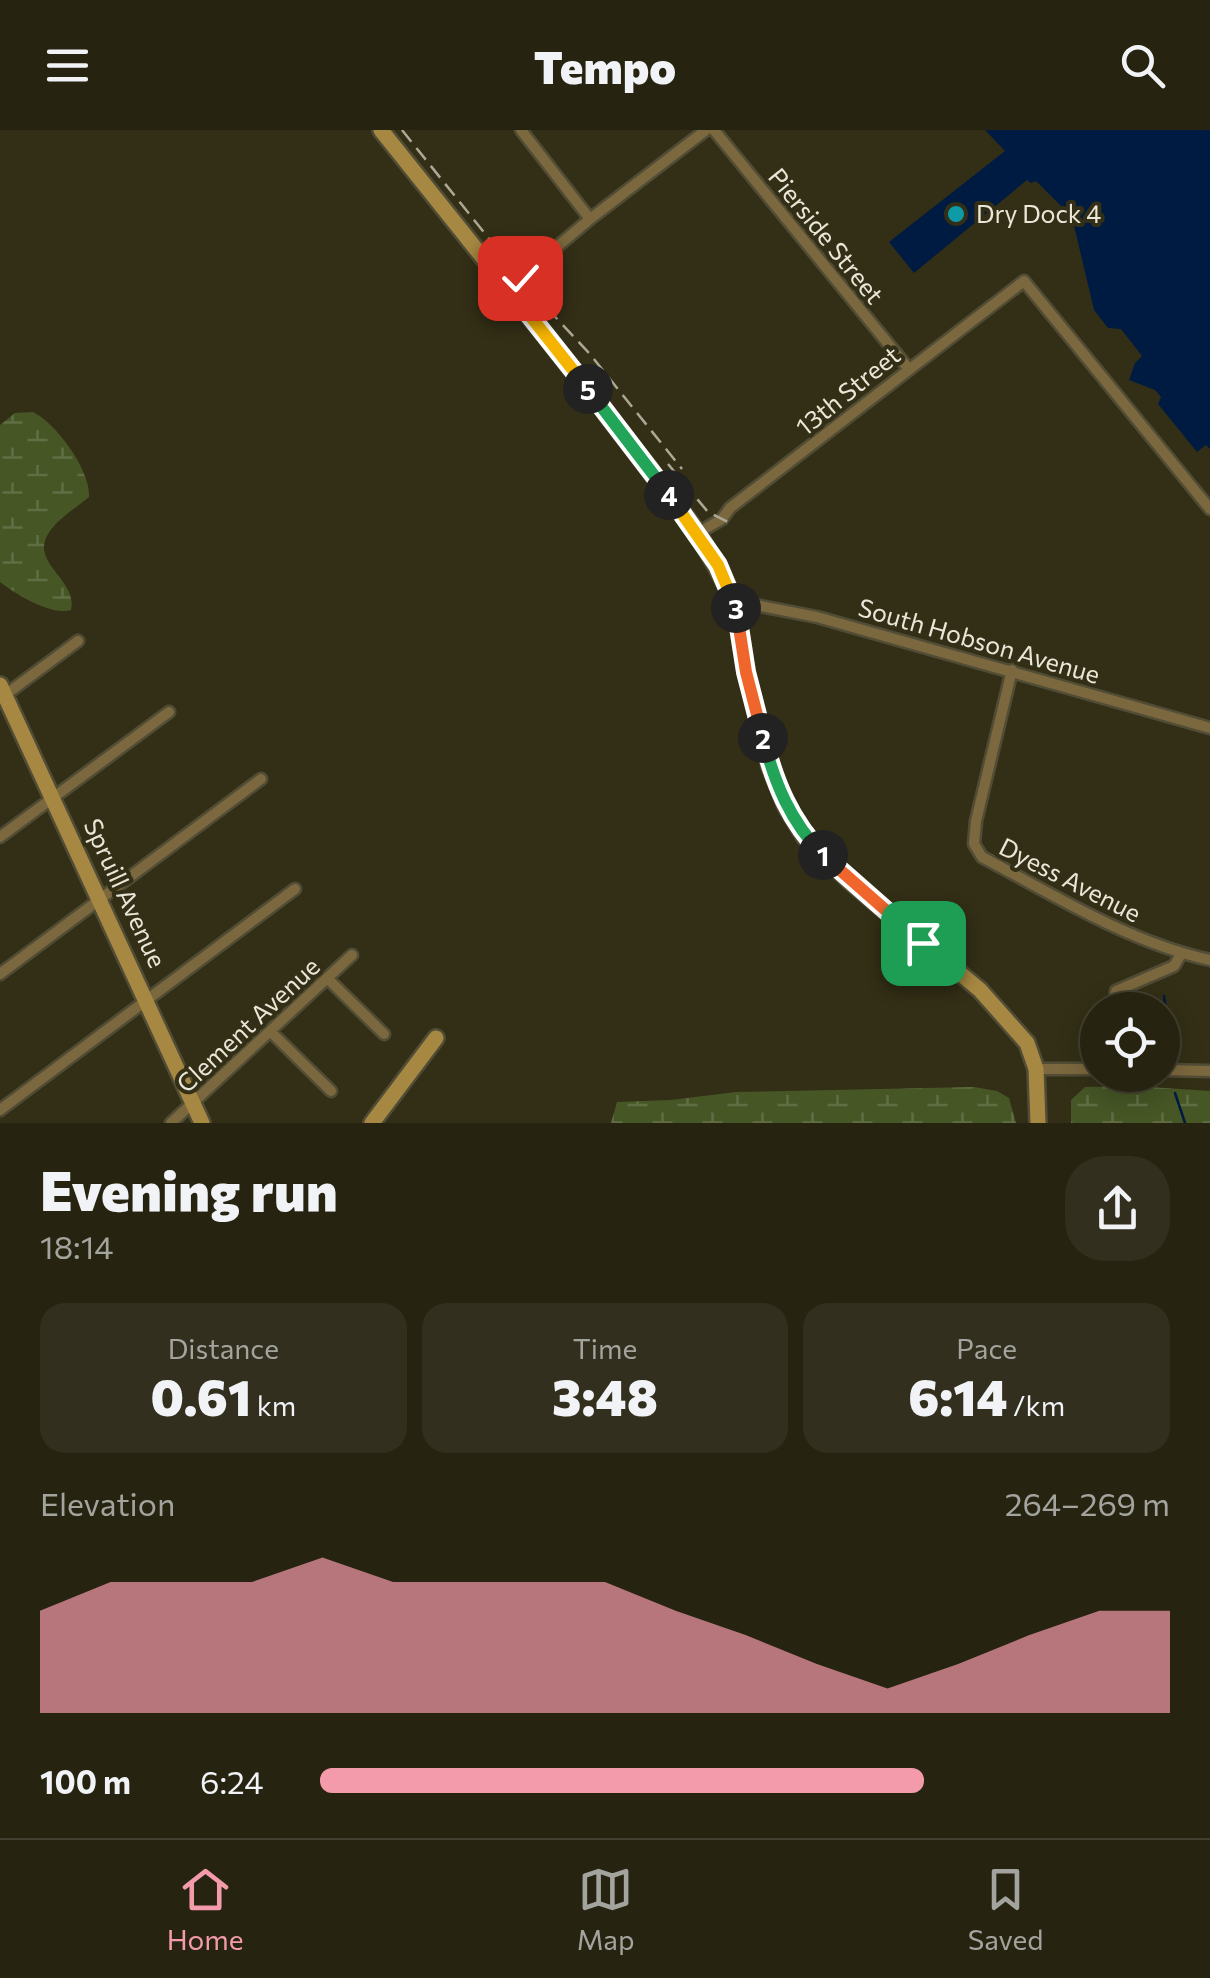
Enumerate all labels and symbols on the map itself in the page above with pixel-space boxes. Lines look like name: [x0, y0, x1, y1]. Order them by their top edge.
street label: Pierside Street: [763, 162, 891, 309]
place label: Dry Dock 4: [976, 198, 1101, 228]
marker: Dry Dock 4: [945, 203, 967, 225]
pin: [478, 236, 563, 321]
street label: 13th Street: [789, 339, 905, 441]
pin: 5: [563, 364, 613, 414]
pin: 4: [644, 470, 694, 520]
pin: 3: [711, 583, 761, 633]
street label: South Hobson Avenue: [855, 591, 1104, 689]
pin: 2: [738, 713, 788, 763]
street label: Spruill Avenue: [78, 813, 173, 972]
pin: 1: [798, 830, 848, 880]
street label: Dyess Avenue: [995, 831, 1146, 928]
pin: [881, 901, 966, 986]
street label: Clement Avenue: [170, 950, 325, 1098]

